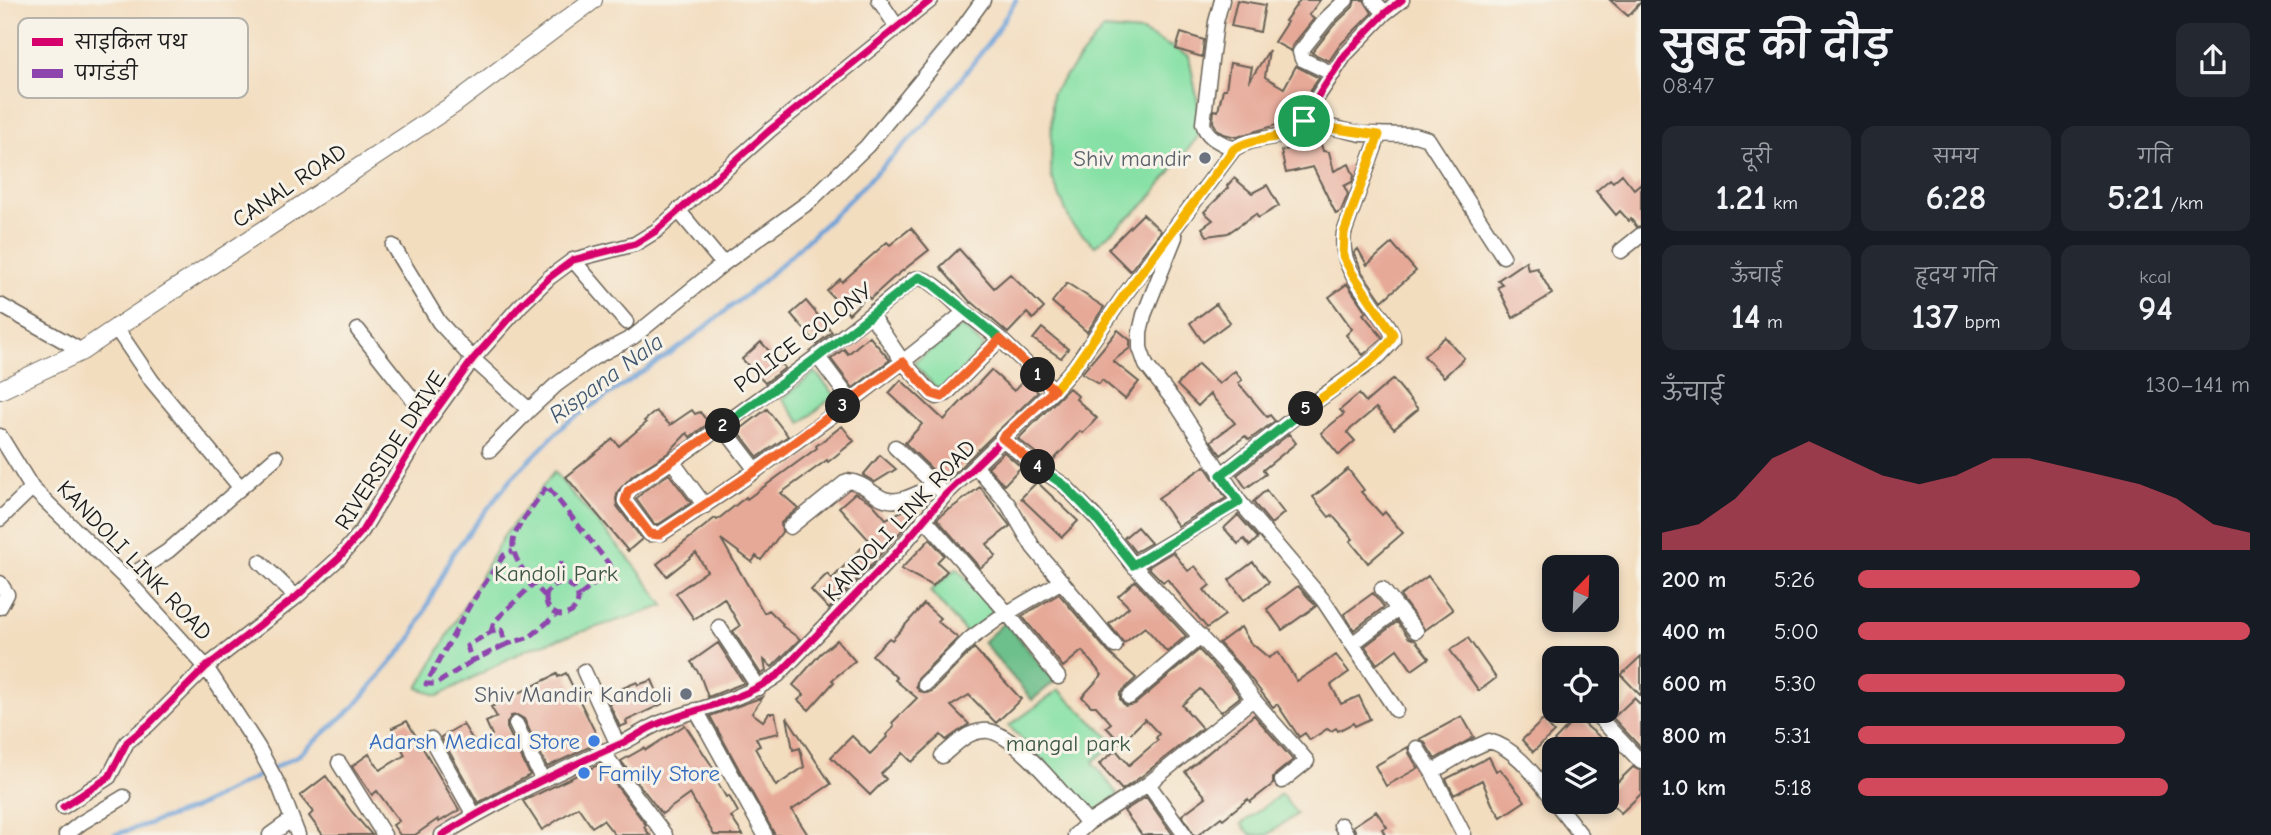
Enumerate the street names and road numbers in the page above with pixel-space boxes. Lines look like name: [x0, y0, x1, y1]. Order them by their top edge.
street label: CANAL ROAD: [227, 137, 351, 233]
street label: POLICE COLONY: [729, 276, 878, 398]
street label: RIVERSIDE DRIVE: [329, 366, 452, 535]
street label: KANDOLI LINK ROAD: [817, 434, 981, 607]
street label: KANDOLI LINK ROAD: [52, 475, 218, 646]

